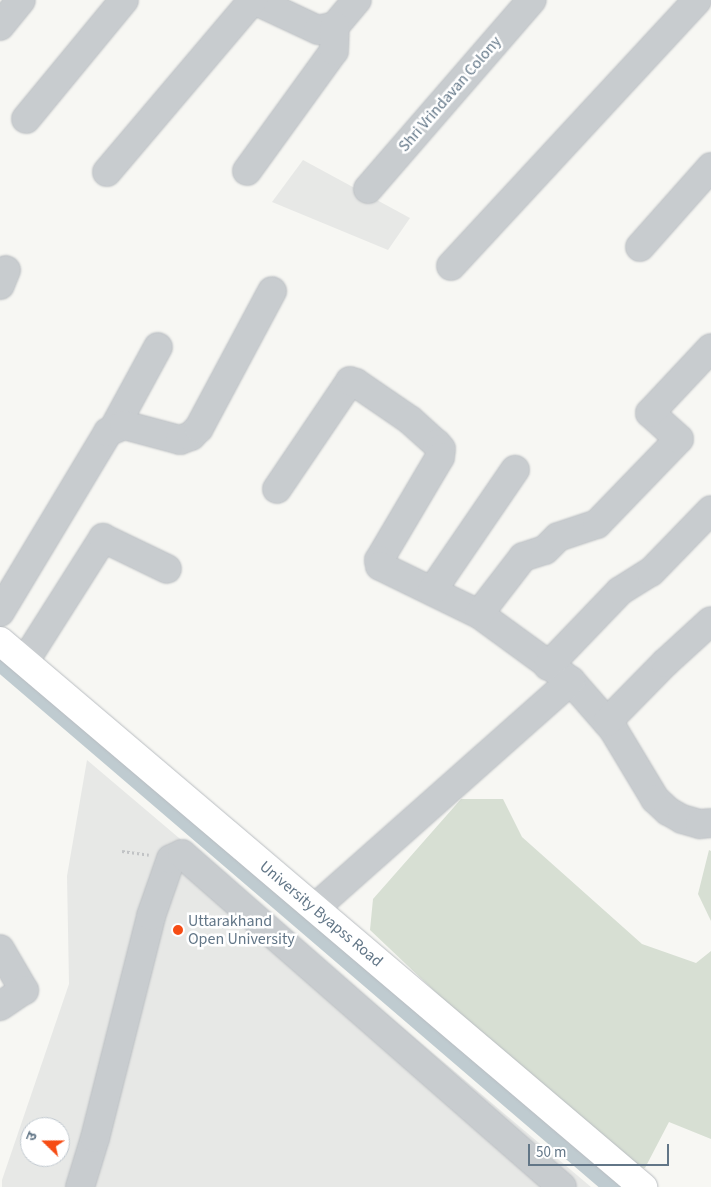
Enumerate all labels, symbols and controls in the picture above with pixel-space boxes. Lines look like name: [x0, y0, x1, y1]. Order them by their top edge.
street label: Shri Vrindavan Colony: [395, 32, 505, 156]
street label: University Byapss Road: [256, 857, 386, 971]
place label: Uttarakhand Open University: [188, 911, 295, 949]
marker: Uttarakhand Open University: [172, 924, 184, 936]
north arrow: [20, 1117, 70, 1167]
text: उ: [21, 1129, 43, 1144]
scale bar: [531, 1134, 672, 1166]
text: 50 m: [536, 1142, 566, 1163]

